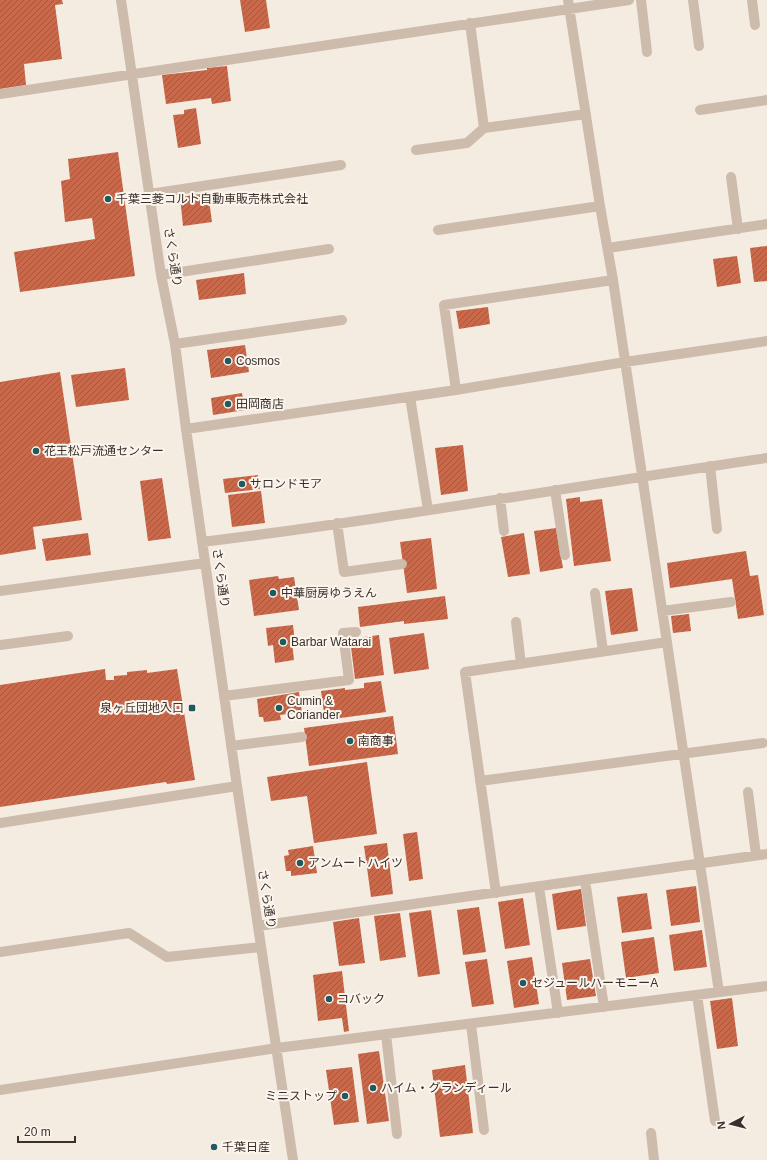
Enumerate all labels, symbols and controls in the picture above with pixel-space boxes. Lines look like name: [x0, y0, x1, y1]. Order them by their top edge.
place label: 千葉三菱コルト自動車販売株式会社: [116, 192, 308, 206]
marker: 千葉三菱コルト自動車販売株式会社: [103, 194, 113, 204]
street label: さくら通り: [161, 226, 185, 288]
place label: Cosmos: [236, 354, 280, 368]
marker: Cosmos: [223, 356, 233, 366]
place label: 田岡商店: [236, 397, 284, 411]
marker: 田岡商店: [223, 399, 233, 409]
place label: 花王松戸流通センター: [44, 444, 164, 458]
marker: 花王松戸流通センター: [31, 446, 41, 456]
place label: サロンドモア: [250, 477, 322, 491]
marker: サロンドモア: [237, 479, 247, 489]
street label: さくら通り: [210, 547, 232, 609]
place label: 中華厨房ゆうえん: [281, 586, 377, 600]
marker: 中華厨房ゆうえん: [268, 588, 278, 598]
place label: Barbar Watarai: [291, 635, 371, 649]
marker: Barbar Watarai: [278, 637, 288, 647]
place label: Cumin & Coriander: [287, 694, 340, 722]
place label: 泉ヶ丘団地入口: [100, 701, 184, 715]
marker: 泉ヶ丘団地入口: [187, 703, 197, 713]
marker: Cumin & Coriander: [274, 703, 284, 713]
place label: 南商事: [358, 734, 394, 748]
marker: 南商事: [345, 736, 355, 746]
place label: アンムートハイツ: [308, 856, 403, 870]
marker: アンムートハイツ: [295, 858, 305, 868]
street label: さくら通り: [255, 868, 279, 930]
place label: セジュールハーモニーA: [531, 976, 658, 990]
marker: セジュールハーモニーA: [518, 978, 528, 988]
place label: コバック: [337, 992, 385, 1006]
marker: コバック: [324, 994, 334, 1004]
place label: ハイム・グランディール: [381, 1081, 512, 1095]
marker: ハイム・グランディール: [368, 1083, 378, 1093]
place label: ミニストップ: [265, 1089, 337, 1103]
marker: ミニストップ: [340, 1091, 350, 1101]
north arrow: [711, 1104, 751, 1144]
scale bar: [18, 1118, 75, 1144]
text: N: [715, 1120, 728, 1130]
text: 20 m: [24, 1125, 51, 1139]
place label: 千葉日産: [222, 1140, 270, 1154]
marker: 千葉日産: [209, 1142, 219, 1152]

